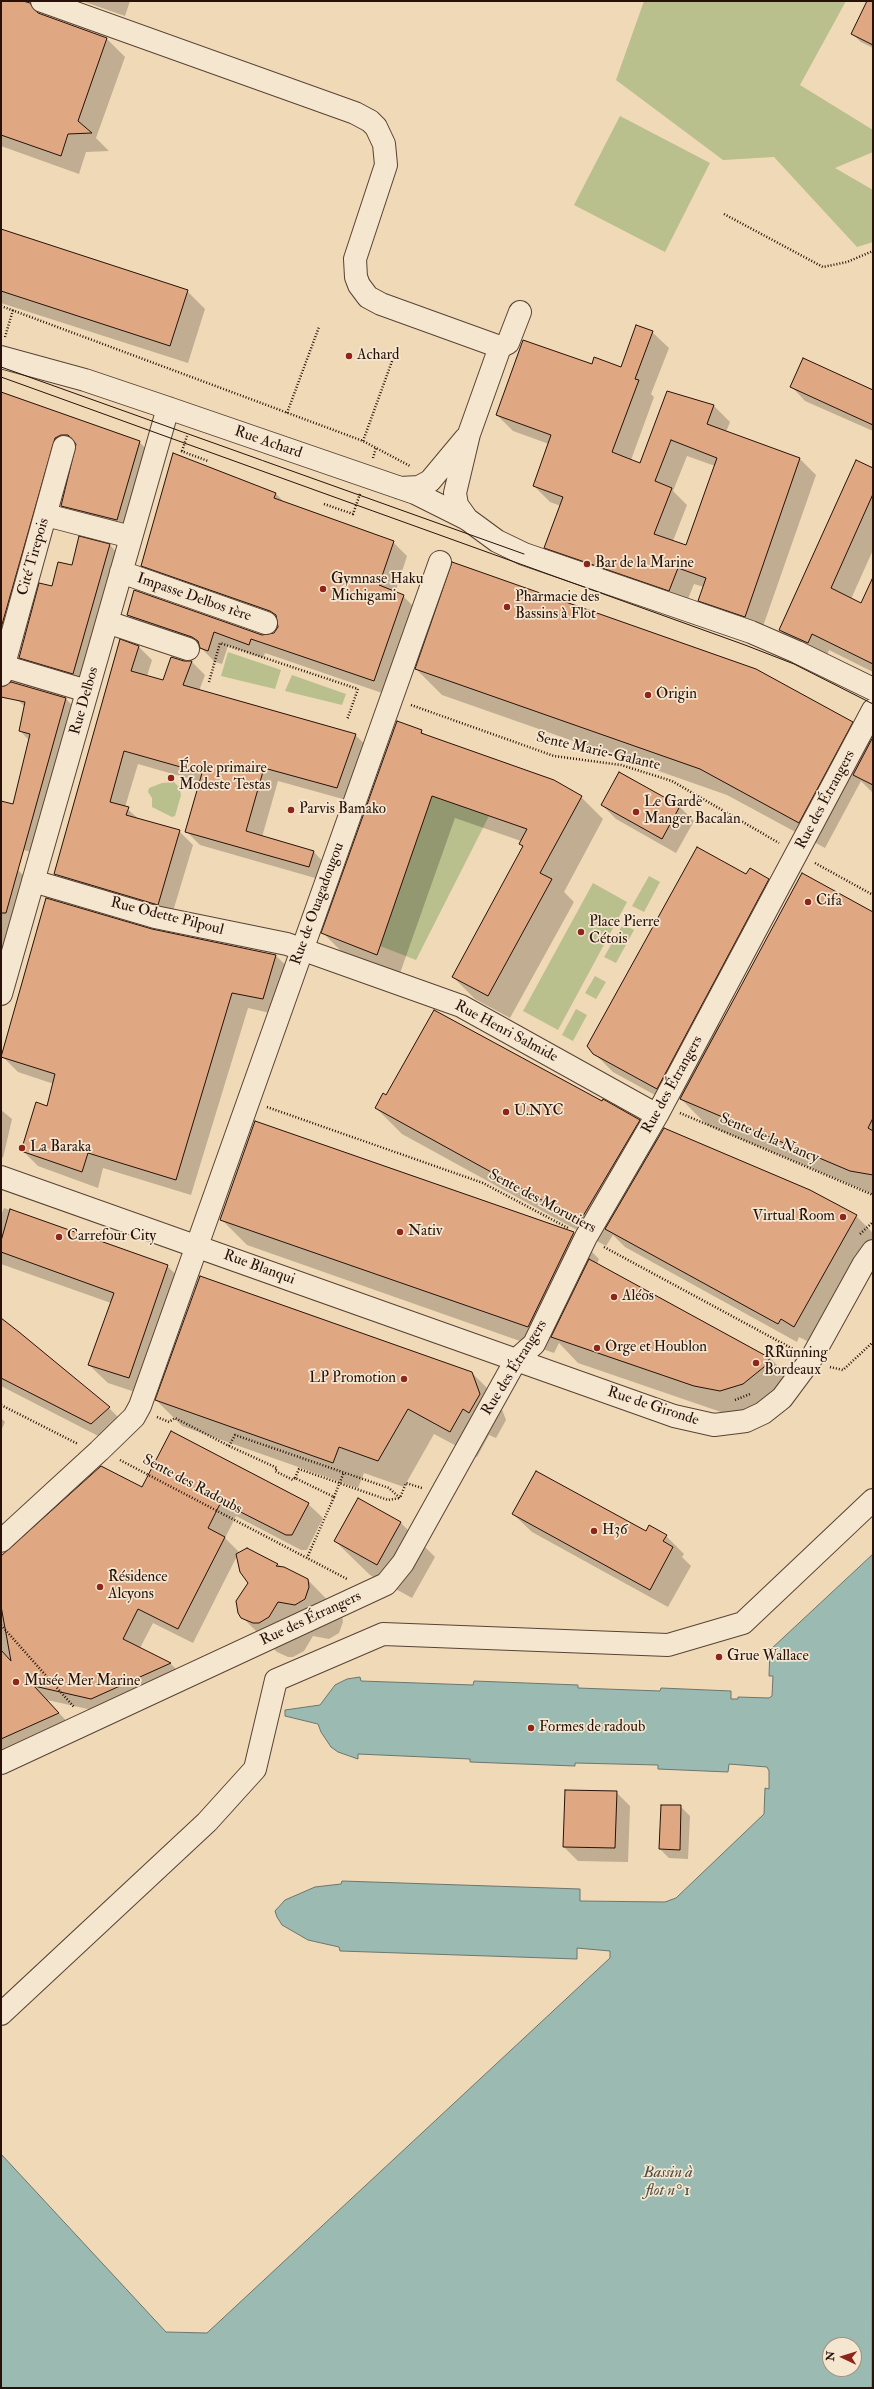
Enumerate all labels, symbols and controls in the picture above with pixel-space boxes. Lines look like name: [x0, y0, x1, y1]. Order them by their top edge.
place label: Achard: [357, 347, 399, 365]
marker: Achard: [344, 351, 354, 361]
street label: Rue Achard: [232, 423, 304, 463]
street label: Cité Tirepois: [14, 516, 54, 598]
place label: Bar de la Marine: [595, 555, 694, 573]
marker: Bar de la Marine: [582, 559, 592, 569]
street label: Impasse Delbos 1ère: [134, 570, 254, 626]
place label: Gymnase Haku Michigami: [331, 571, 424, 606]
marker: Gymnase Haku Michigami: [318, 584, 328, 594]
place label: Pharmacie des Bassins à Flot: [515, 589, 599, 624]
marker: Pharmacie des Bassins à Flot: [502, 602, 512, 612]
street label: Rue Delbos: [67, 665, 103, 737]
place label: Origin: [656, 686, 697, 704]
marker: Origin: [643, 690, 653, 700]
street label: Sente Marie-Galante: [534, 729, 662, 775]
street label: Rue des Étrangers: [792, 748, 860, 852]
place label: École primaire Modeste Testas: [179, 760, 270, 795]
marker: École primaire Modeste Testas: [166, 773, 176, 783]
place label: Le Garde Manger Bacalan: [644, 794, 741, 829]
place label: Parvis Bamako: [299, 801, 386, 819]
marker: Parvis Bamako: [286, 805, 296, 815]
marker: Le Garde Manger Bacalan: [631, 807, 641, 817]
street label: Rue de Ouagadougou: [287, 840, 349, 968]
place label: Cifa: [816, 893, 842, 911]
street label: Rue Odette Pilpoul: [109, 894, 225, 940]
marker: Cifa: [803, 897, 813, 907]
place label: Place Pierre Cétois: [589, 914, 660, 949]
marker: Place Pierre Cétois: [576, 927, 586, 937]
street label: Rue Henri Salmide: [451, 997, 561, 1067]
street label: Rue des Étrangers: [639, 1033, 707, 1137]
place label: U.NYC: [514, 1103, 563, 1121]
marker: U.NYC: [501, 1107, 511, 1117]
street label: Sente de la Nancy: [717, 1110, 821, 1168]
place label: La Baraka: [30, 1139, 91, 1157]
marker: La Baraka: [17, 1143, 27, 1153]
street label: Sente des Morutiers: [485, 1166, 599, 1238]
place label: Virtual Room: [752, 1208, 835, 1226]
marker: Virtual Room: [838, 1212, 848, 1222]
place label: Nativ: [408, 1223, 442, 1241]
marker: Nativ: [395, 1227, 405, 1237]
place label: Carrefour City: [67, 1228, 156, 1246]
marker: Carrefour City: [54, 1232, 64, 1242]
street label: Rue Blanqui: [221, 1247, 297, 1289]
place label: Aléos: [622, 1288, 654, 1306]
marker: Aléos: [609, 1292, 619, 1302]
street label: Rue des Étrangers: [478, 1317, 552, 1419]
place label: Orge et Houblon: [605, 1339, 707, 1357]
marker: Orge et Houblon: [592, 1343, 602, 1353]
place label: RRunning Bordeaux: [764, 1345, 828, 1380]
marker: RRunning Bordeaux: [751, 1358, 761, 1368]
place label: LP Promotion: [309, 1370, 396, 1388]
marker: LP Promotion: [399, 1374, 409, 1384]
street label: Rue de Gironde: [605, 1384, 701, 1430]
street label: Sente des Radoubs: [139, 1451, 245, 1519]
place label: H36: [602, 1522, 628, 1540]
marker: H36: [589, 1526, 599, 1536]
place label: Résidence Alcyons: [108, 1569, 168, 1604]
marker: Résidence Alcyons: [95, 1582, 105, 1592]
street label: Rue des Étrangers: [258, 1588, 364, 1650]
place label: Grue Wallace: [727, 1648, 809, 1666]
marker: Grue Wallace: [714, 1652, 724, 1662]
place label: Musée Mer Marine: [24, 1673, 140, 1691]
marker: Musée Mer Marine: [11, 1677, 21, 1687]
place label: Formes de radoub: [539, 1719, 645, 1737]
marker: Formes de radoub: [526, 1723, 536, 1733]
water label: Bassin à flot n° 1: [643, 2164, 693, 2202]
north arrow: [822, 2337, 862, 2377]
text: N: [824, 2351, 837, 2362]

